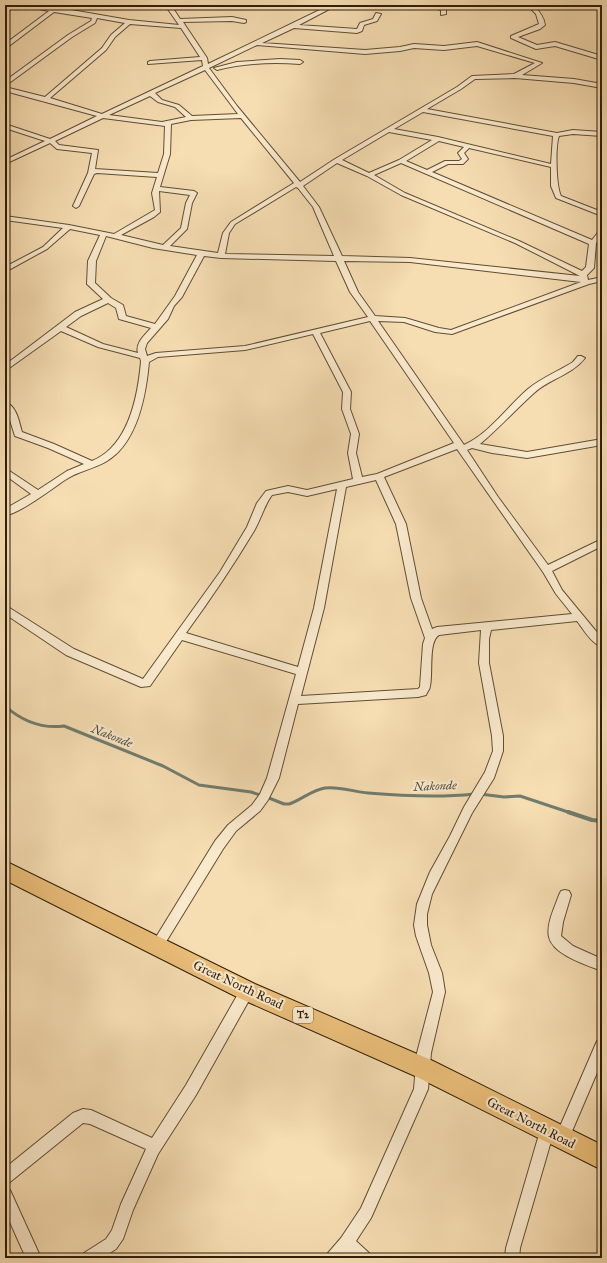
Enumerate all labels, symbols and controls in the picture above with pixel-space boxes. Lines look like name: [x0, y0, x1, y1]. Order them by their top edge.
water label: Nakonde: [88, 721, 135, 751]
water label: Nakonde: [412, 778, 457, 794]
street label: Great North Road: [191, 957, 286, 1013]
road number: T2: [293, 1007, 313, 1023]
street label: Great North Road: [484, 1094, 578, 1152]

